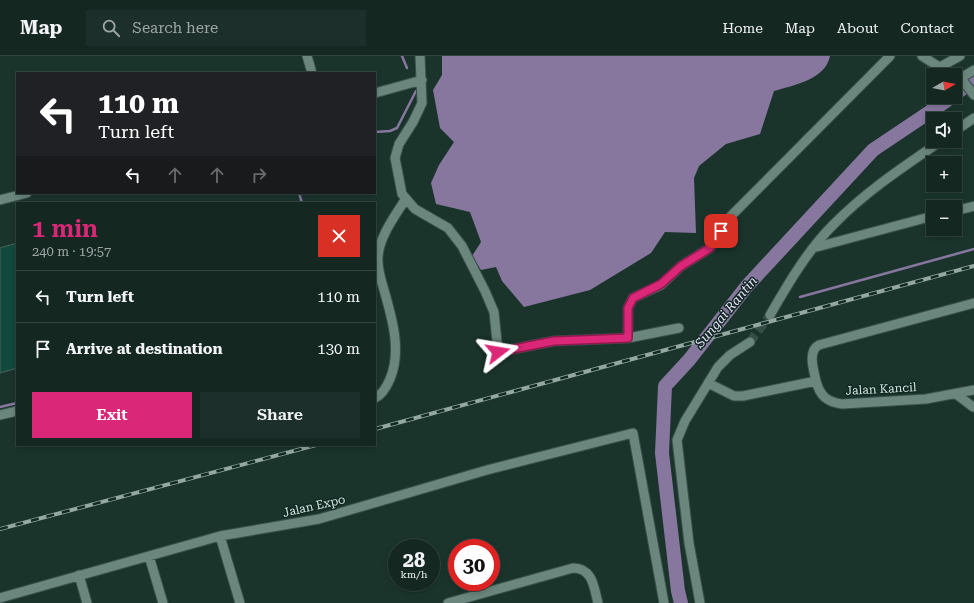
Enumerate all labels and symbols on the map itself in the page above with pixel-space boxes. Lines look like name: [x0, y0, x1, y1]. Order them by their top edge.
north arrow: [926, 68, 962, 104]
pin: [704, 214, 738, 248]
water label: Sungai Rantin: [691, 273, 760, 351]
position arrow: [477, 331, 519, 373]
street label: Jalan Kancil: [845, 380, 917, 398]
street label: Jalan Expo: [281, 492, 347, 520]
speed limit sign: 30: [448, 539, 500, 591]

